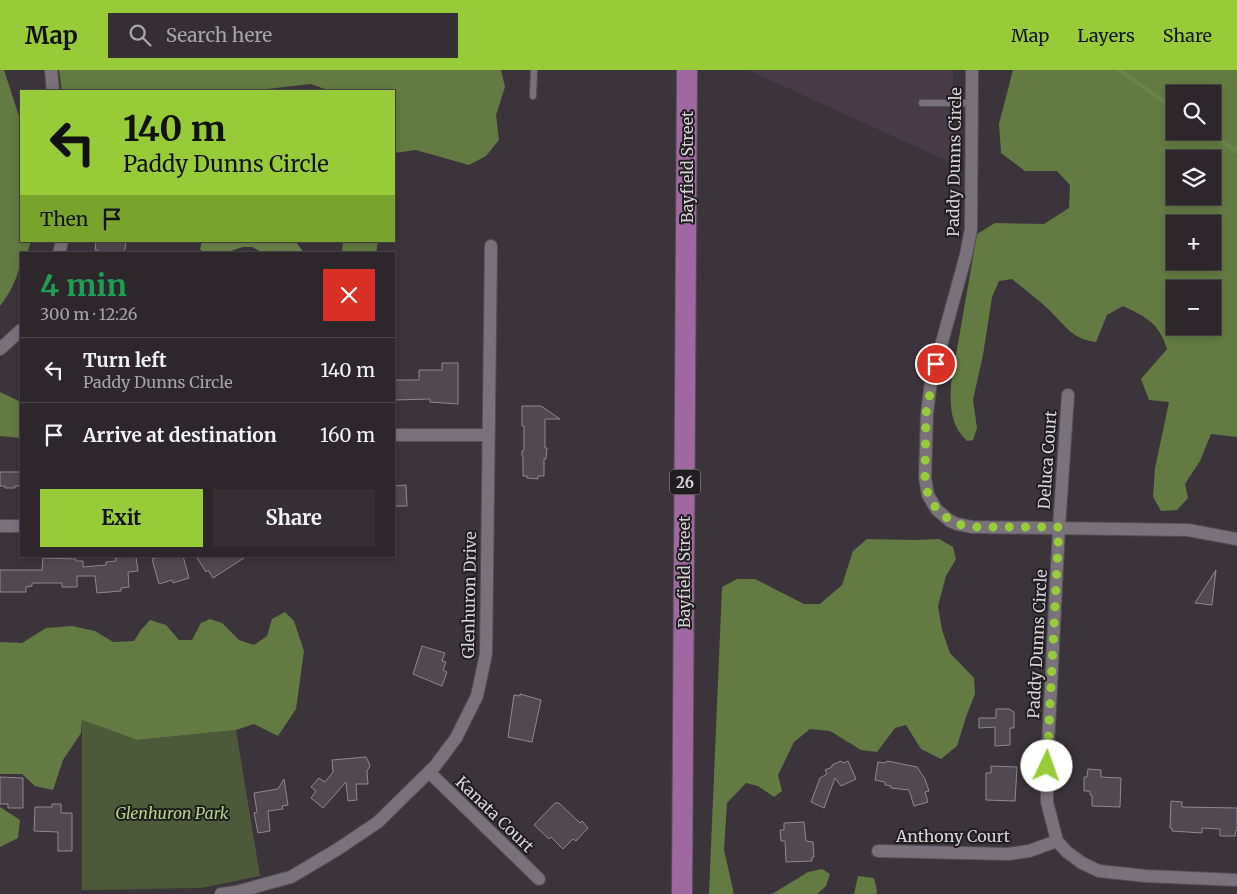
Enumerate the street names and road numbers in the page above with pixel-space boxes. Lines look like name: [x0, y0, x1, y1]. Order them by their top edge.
street label: Paddy Dunns Circle: [943, 87, 965, 237]
street label: Bayfield Street: [677, 110, 697, 223]
street label: Deluca Court: [1034, 409, 1060, 510]
road number: 26: [670, 470, 700, 494]
street label: Bayfield Street: [674, 515, 694, 628]
street label: Glenhuron Drive: [458, 531, 480, 659]
street label: Paddy Dunns Circle: [1023, 569, 1051, 719]
street label: Kanata Court: [452, 772, 539, 857]
street label: Anthony Court: [895, 826, 1011, 846]

